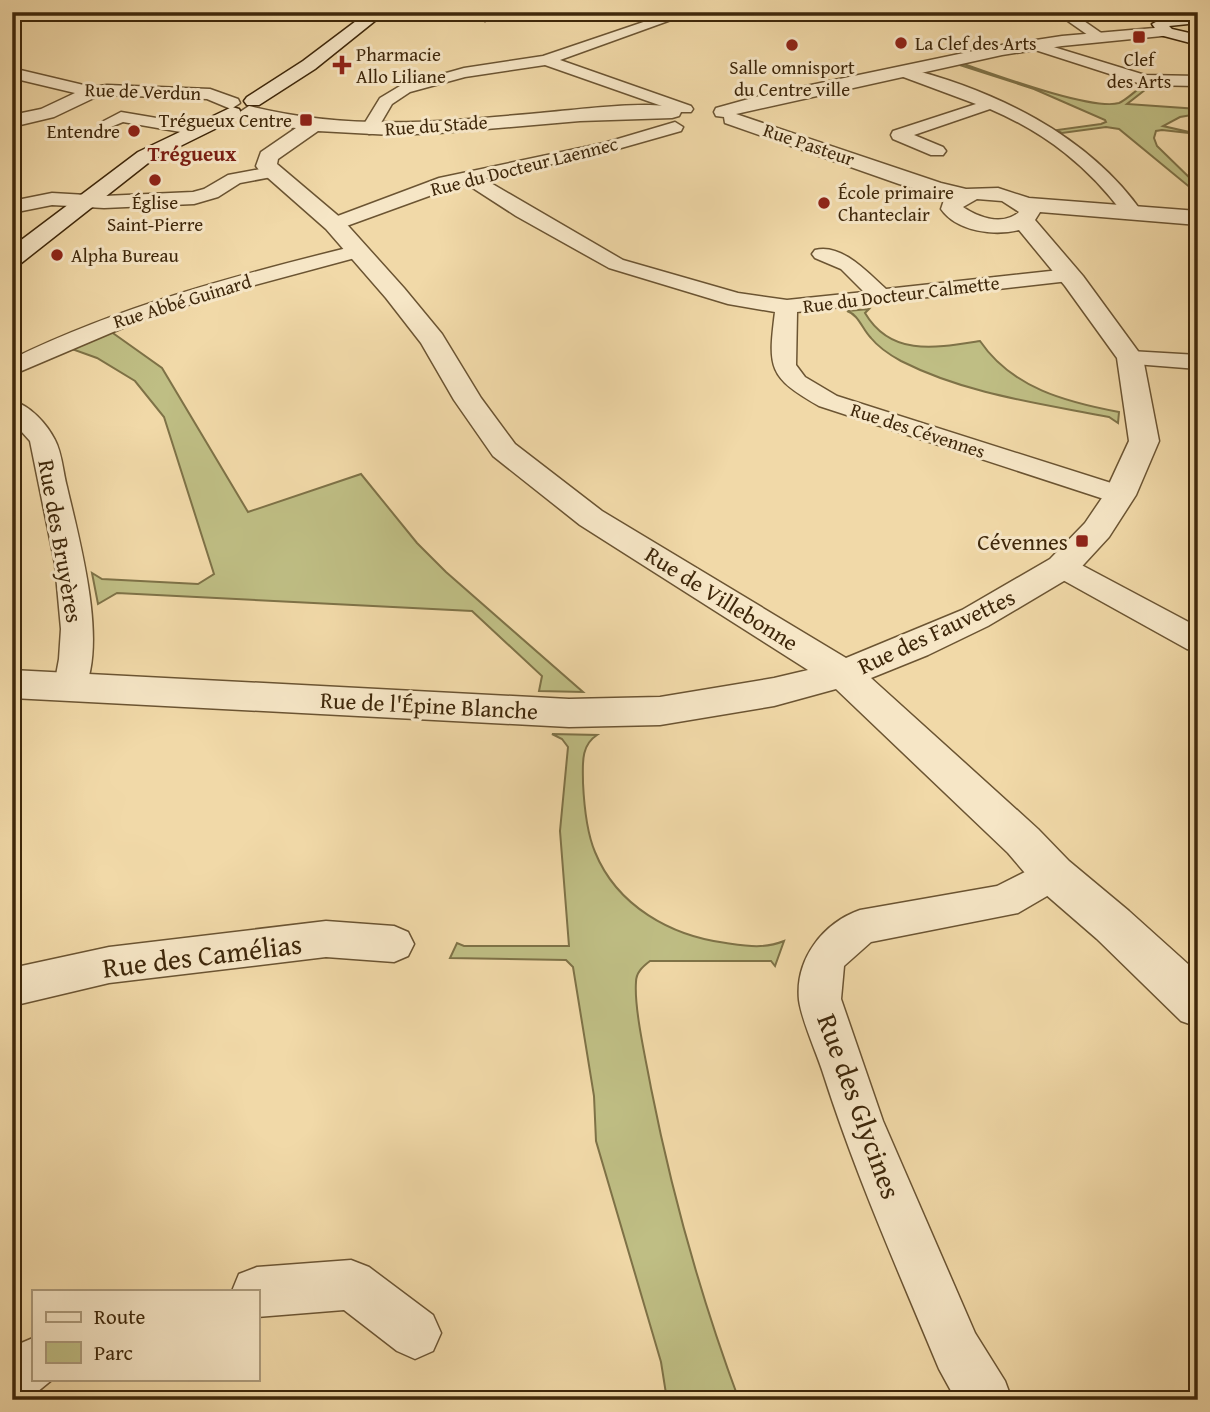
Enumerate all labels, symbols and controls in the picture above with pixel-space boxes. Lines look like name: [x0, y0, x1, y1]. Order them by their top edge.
place label: La Clef des Arts: [915, 29, 1037, 57]
marker: Clef des Arts: [1131, 29, 1147, 45]
marker: La Clef des Arts: [893, 35, 909, 51]
marker: Salle omnisport du Centre ville: [784, 37, 800, 53]
place label: Pharmacie Allo Liliane: [356, 40, 446, 90]
place label: Clef des Arts: [1107, 45, 1171, 95]
place label: Salle omnisport du Centre ville: [729, 53, 855, 103]
marker: Pharmacie Allo Liliane: [334, 57, 350, 73]
street label: Rue de Verdun: [84, 75, 202, 107]
place label: Trégueux Centre: [159, 106, 292, 134]
street label: Rue du Stade: [384, 107, 488, 143]
marker: Trégueux Centre: [298, 112, 314, 128]
street label: Rue Pasteur: [760, 115, 859, 173]
place label: Entendre: [47, 117, 120, 145]
marker: Entendre: [126, 123, 142, 139]
street label: Rue du Docteur Laennec: [427, 129, 621, 203]
district label: Trégueux: [148, 138, 236, 169]
marker: Église Saint-Pierre: [147, 172, 163, 188]
place label: École primaire Chanteclair: [838, 178, 954, 228]
place label: Église Saint-Pierre: [107, 188, 203, 238]
marker: École primaire Chanteclair: [816, 195, 832, 211]
place label: Alpha Bureau: [71, 241, 179, 269]
marker: Alpha Bureau: [49, 247, 65, 263]
street label: Rue Abbé Guinard: [110, 266, 255, 335]
street label: Rue du Docteur Calmette: [801, 268, 1001, 320]
street label: Rue des Cévennes: [847, 395, 989, 465]
street label: Rue des Bruyères: [30, 457, 92, 625]
place label: Cévennes: [977, 525, 1068, 558]
marker: Cévennes: [1074, 533, 1090, 549]
street label: Rue de Villebonne: [639, 538, 805, 658]
street label: Rue des Fauvettes: [852, 580, 1020, 682]
street label: Rue de l'Épine Blanche: [319, 683, 539, 727]
street label: Rue des Camélias: [100, 922, 304, 988]
street label: Rue des Glycines: [807, 1008, 913, 1204]
legend: [32, 1290, 259, 1380]
text: Route: [94, 1301, 146, 1332]
text: Parc: [94, 1337, 133, 1368]

